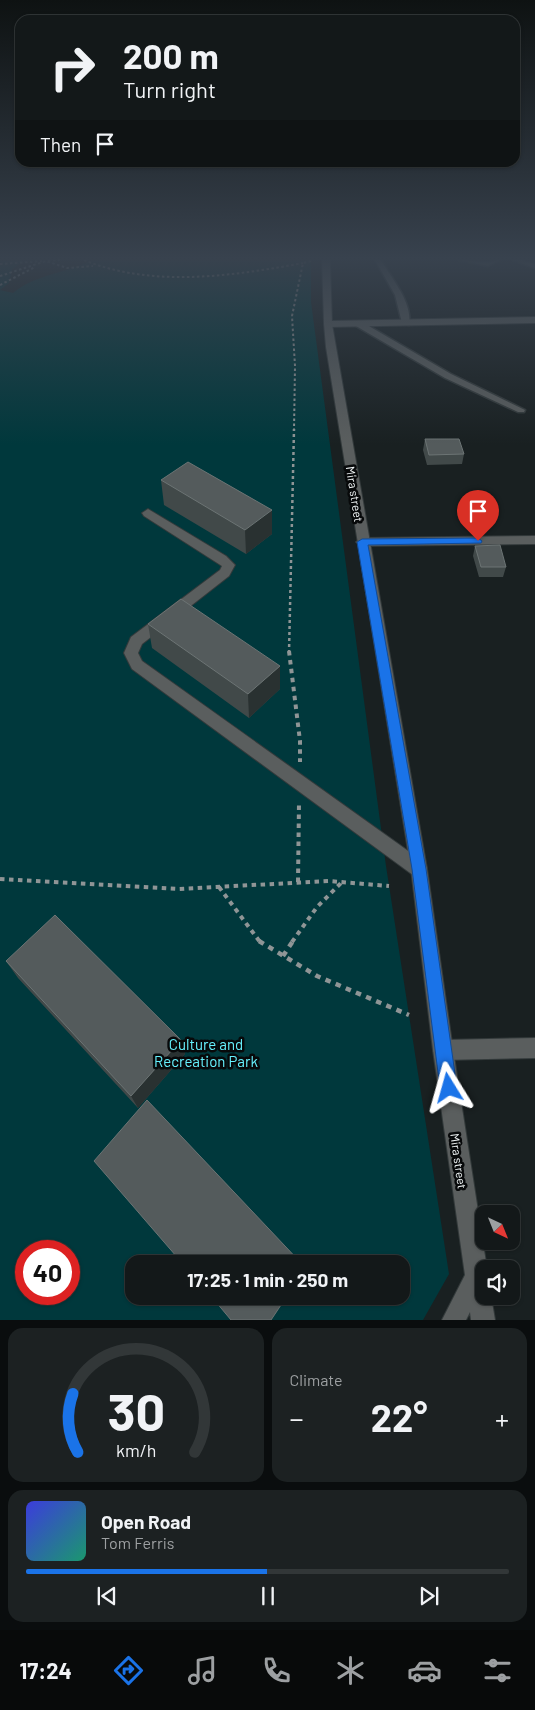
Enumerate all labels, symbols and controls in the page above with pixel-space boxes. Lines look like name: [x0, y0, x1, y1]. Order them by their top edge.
text: 200 m: [123, 34, 219, 76]
icon: right: [40, 35, 105, 100]
text: Turn right: [123, 76, 216, 102]
icon: arrive: [91, 130, 119, 158]
text: Then: [40, 133, 81, 156]
street label: Mira street: [344, 465, 366, 523]
pin: [457, 490, 499, 541]
icon: arrive: [464, 497, 492, 525]
park label: Culture and Recreation Park: [154, 1035, 258, 1070]
position arrow: [422, 1061, 474, 1113]
street label: Mira street: [448, 1132, 470, 1190]
north arrow: [475, 1205, 520, 1250]
map controls: [475, 1205, 520, 1305]
speed limit sign: 40: [15, 1240, 80, 1305]
button: sound: [475, 1260, 520, 1305]
text: 17:25 · 1 min · 250 m: [187, 1268, 348, 1291]
text: Climate: [290, 1370, 342, 1389]
text: 30: [107, 1379, 165, 1441]
text: 22°: [371, 1394, 428, 1440]
text: −: [290, 1401, 304, 1435]
text: +: [495, 1401, 509, 1435]
text: km/h: [116, 1439, 156, 1461]
text: Open Road: [101, 1510, 191, 1533]
text: Tom Ferris: [101, 1533, 175, 1552]
icon: previous: [93, 1582, 121, 1610]
icon: pause: [254, 1582, 282, 1610]
icon: next: [415, 1582, 443, 1610]
icon: directions: [111, 1653, 146, 1688]
icon: music: [185, 1653, 220, 1688]
icon: phone: [259, 1653, 294, 1688]
icon: climate: [333, 1653, 368, 1688]
icon: car: [407, 1653, 442, 1688]
icon: filters: [480, 1653, 515, 1688]
text: 17:24: [19, 1657, 72, 1683]

